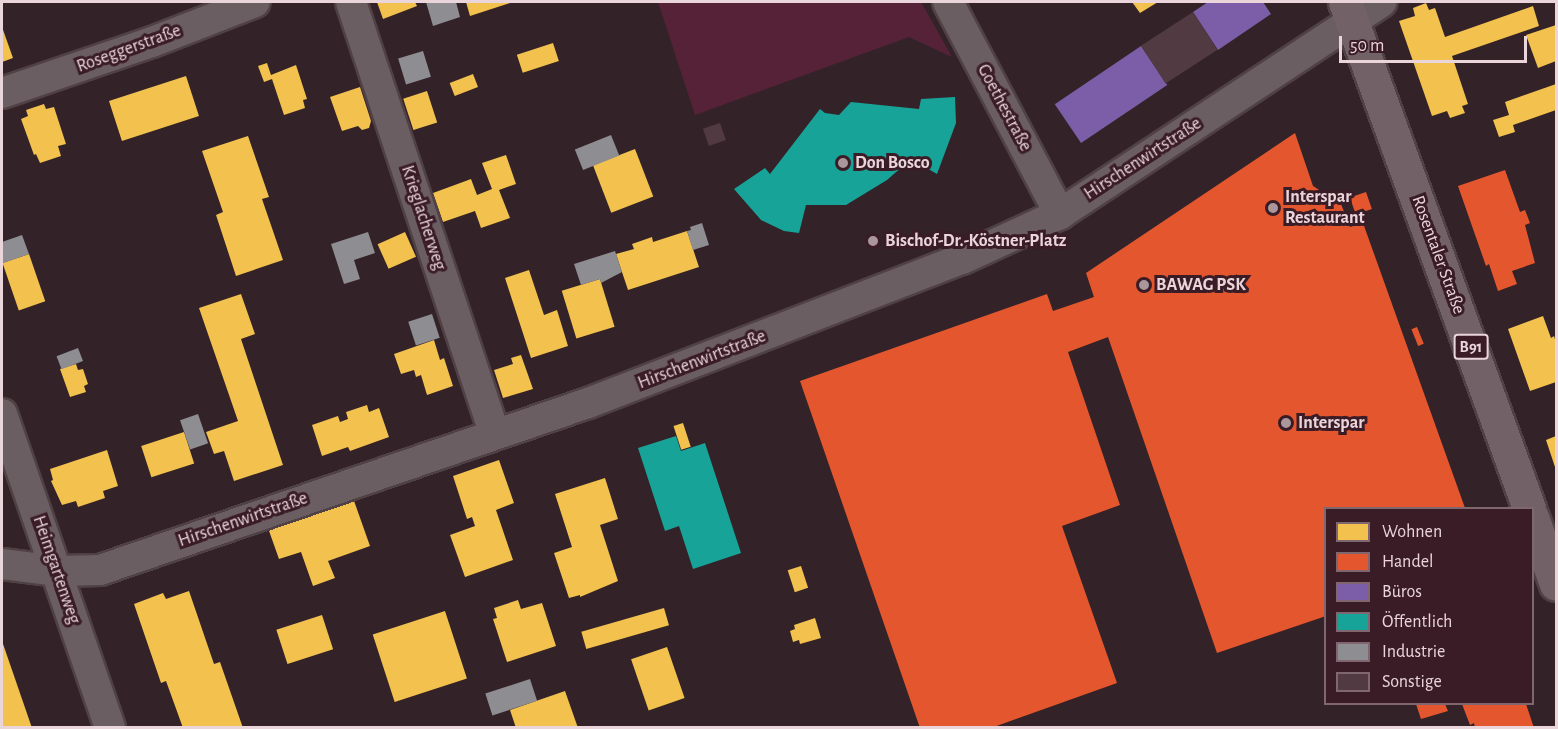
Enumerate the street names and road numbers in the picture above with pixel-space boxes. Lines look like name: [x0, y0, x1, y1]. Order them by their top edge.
street label: Roseggerstraße: [74, 20, 184, 78]
street label: Goethestraße: [972, 61, 1036, 155]
street label: Hirschenwirtstraße: [1080, 113, 1206, 205]
street label: Krieglacherweg: [396, 163, 450, 273]
street label: Rosentaler Straße: [1407, 193, 1469, 317]
street label: Hirschenwirtstraße: [635, 326, 769, 394]
road number: B91: [1453, 334, 1489, 360]
street label: Hirschenwirtstraße: [175, 488, 311, 552]
street label: Heimgartenweg: [27, 513, 85, 627]

